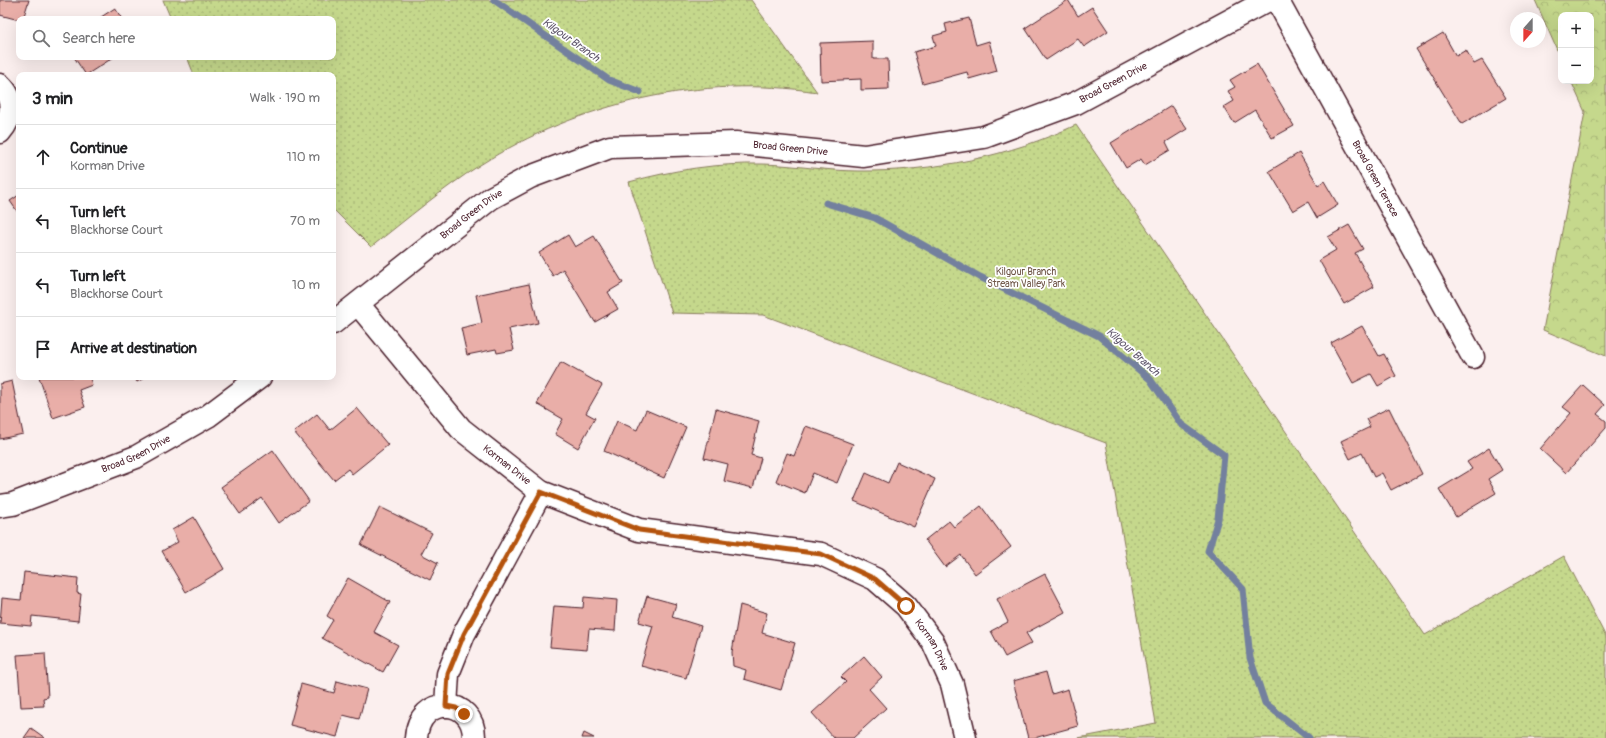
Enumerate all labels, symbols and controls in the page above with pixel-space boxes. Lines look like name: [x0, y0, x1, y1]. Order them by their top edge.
north arrow: [1510, 12, 1546, 48]
map controls: [1558, 12, 1594, 84]
button: +: [1558, 12, 1594, 48]
search box: [16, 16, 336, 60]
water label: Kilgour Branch: [540, 16, 603, 65]
icon: search: [30, 27, 52, 49]
text: Search here: [62, 29, 135, 48]
button: −: [1558, 48, 1594, 84]
street label: Broad Green Drive: [1078, 60, 1149, 106]
text: 3 min: [32, 88, 73, 109]
text: Walk · 190 m: [249, 90, 320, 106]
street label: Broad Green Terrace: [1349, 138, 1401, 219]
text: Continue: [70, 139, 128, 158]
street label: Broad Green Drive: [753, 139, 828, 158]
icon: ahead: [32, 146, 54, 168]
text: 110 m: [287, 149, 320, 165]
text: Korman Drive: [70, 158, 145, 174]
street label: Broad Green Drive: [438, 187, 505, 242]
text: Turn left: [70, 203, 126, 222]
icon: left: [32, 210, 54, 232]
text: 70 m: [290, 213, 320, 229]
text: Blackhorse Court: [70, 222, 163, 238]
park label: Kilgour Branch Stream Valley Park: [987, 266, 1066, 290]
text: Turn left: [70, 267, 126, 286]
icon: left: [32, 274, 54, 296]
text: 10 m: [292, 277, 320, 293]
text: Blackhorse Court: [70, 286, 163, 302]
water label: Kilgour Branch: [1104, 325, 1163, 379]
icon: arrive: [32, 338, 54, 360]
text: Arrive at destination: [70, 339, 197, 358]
street label: Broad Green Drive: [100, 433, 173, 476]
street label: Korman Drive: [480, 442, 533, 487]
route start: [897, 597, 915, 615]
street label: Korman Drive: [912, 617, 951, 672]
route end: [455, 705, 473, 723]

